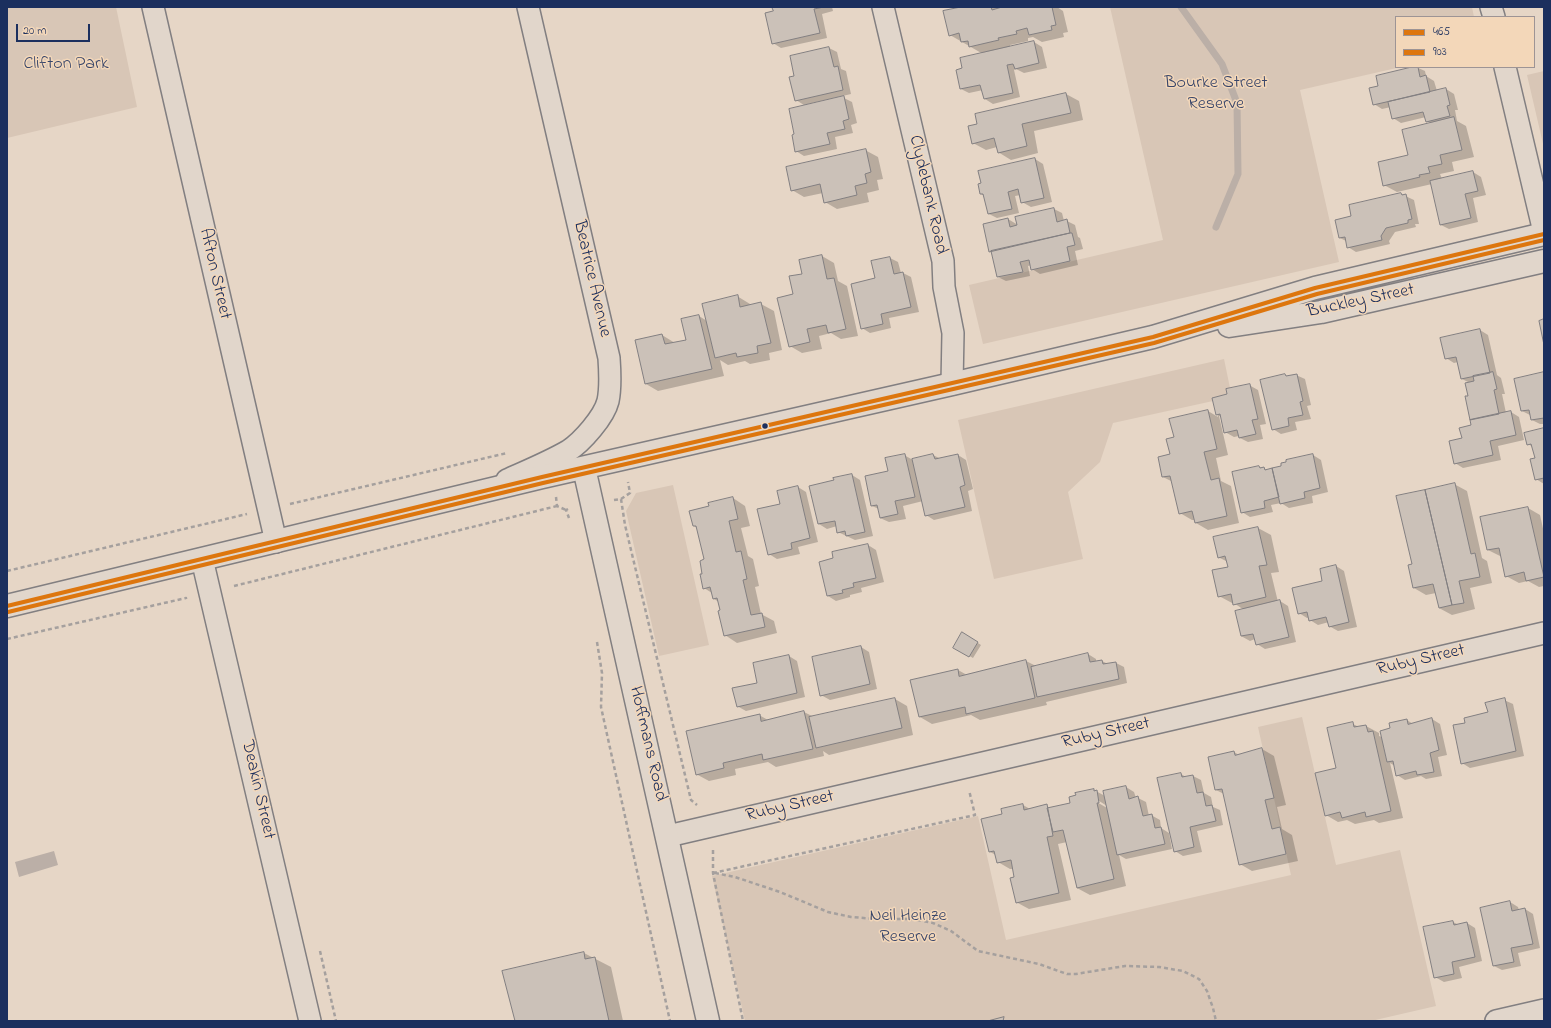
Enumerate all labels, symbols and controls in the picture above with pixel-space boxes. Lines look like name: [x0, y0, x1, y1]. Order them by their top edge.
scale bar: [18, 16, 92, 42]
legend: [1395, 16, 1535, 68]
text: 20 m: [23, 22, 46, 40]
text: 465: [1433, 23, 1450, 41]
text: 903: [1433, 43, 1447, 61]
park label: Clifton Park: [23, 54, 109, 76]
park label: Bourke Street Reserve: [1164, 73, 1268, 116]
street label: Clydebank Road: [903, 133, 951, 257]
street label: Beatrice Avenue: [567, 219, 615, 339]
street label: Afton Street: [193, 226, 235, 322]
street label: Buckley Street: [1305, 280, 1417, 324]
unlabelled marker: [760, 421, 770, 431]
street label: Ruby Street: [1375, 640, 1467, 682]
street label: Hoffmans Road: [623, 684, 671, 804]
street label: Ruby Street: [1060, 713, 1152, 755]
street label: Deakin Street: [235, 738, 279, 842]
street label: Ruby Street: [744, 786, 836, 828]
park label: Neil Heinze Reserve: [869, 906, 947, 948]

